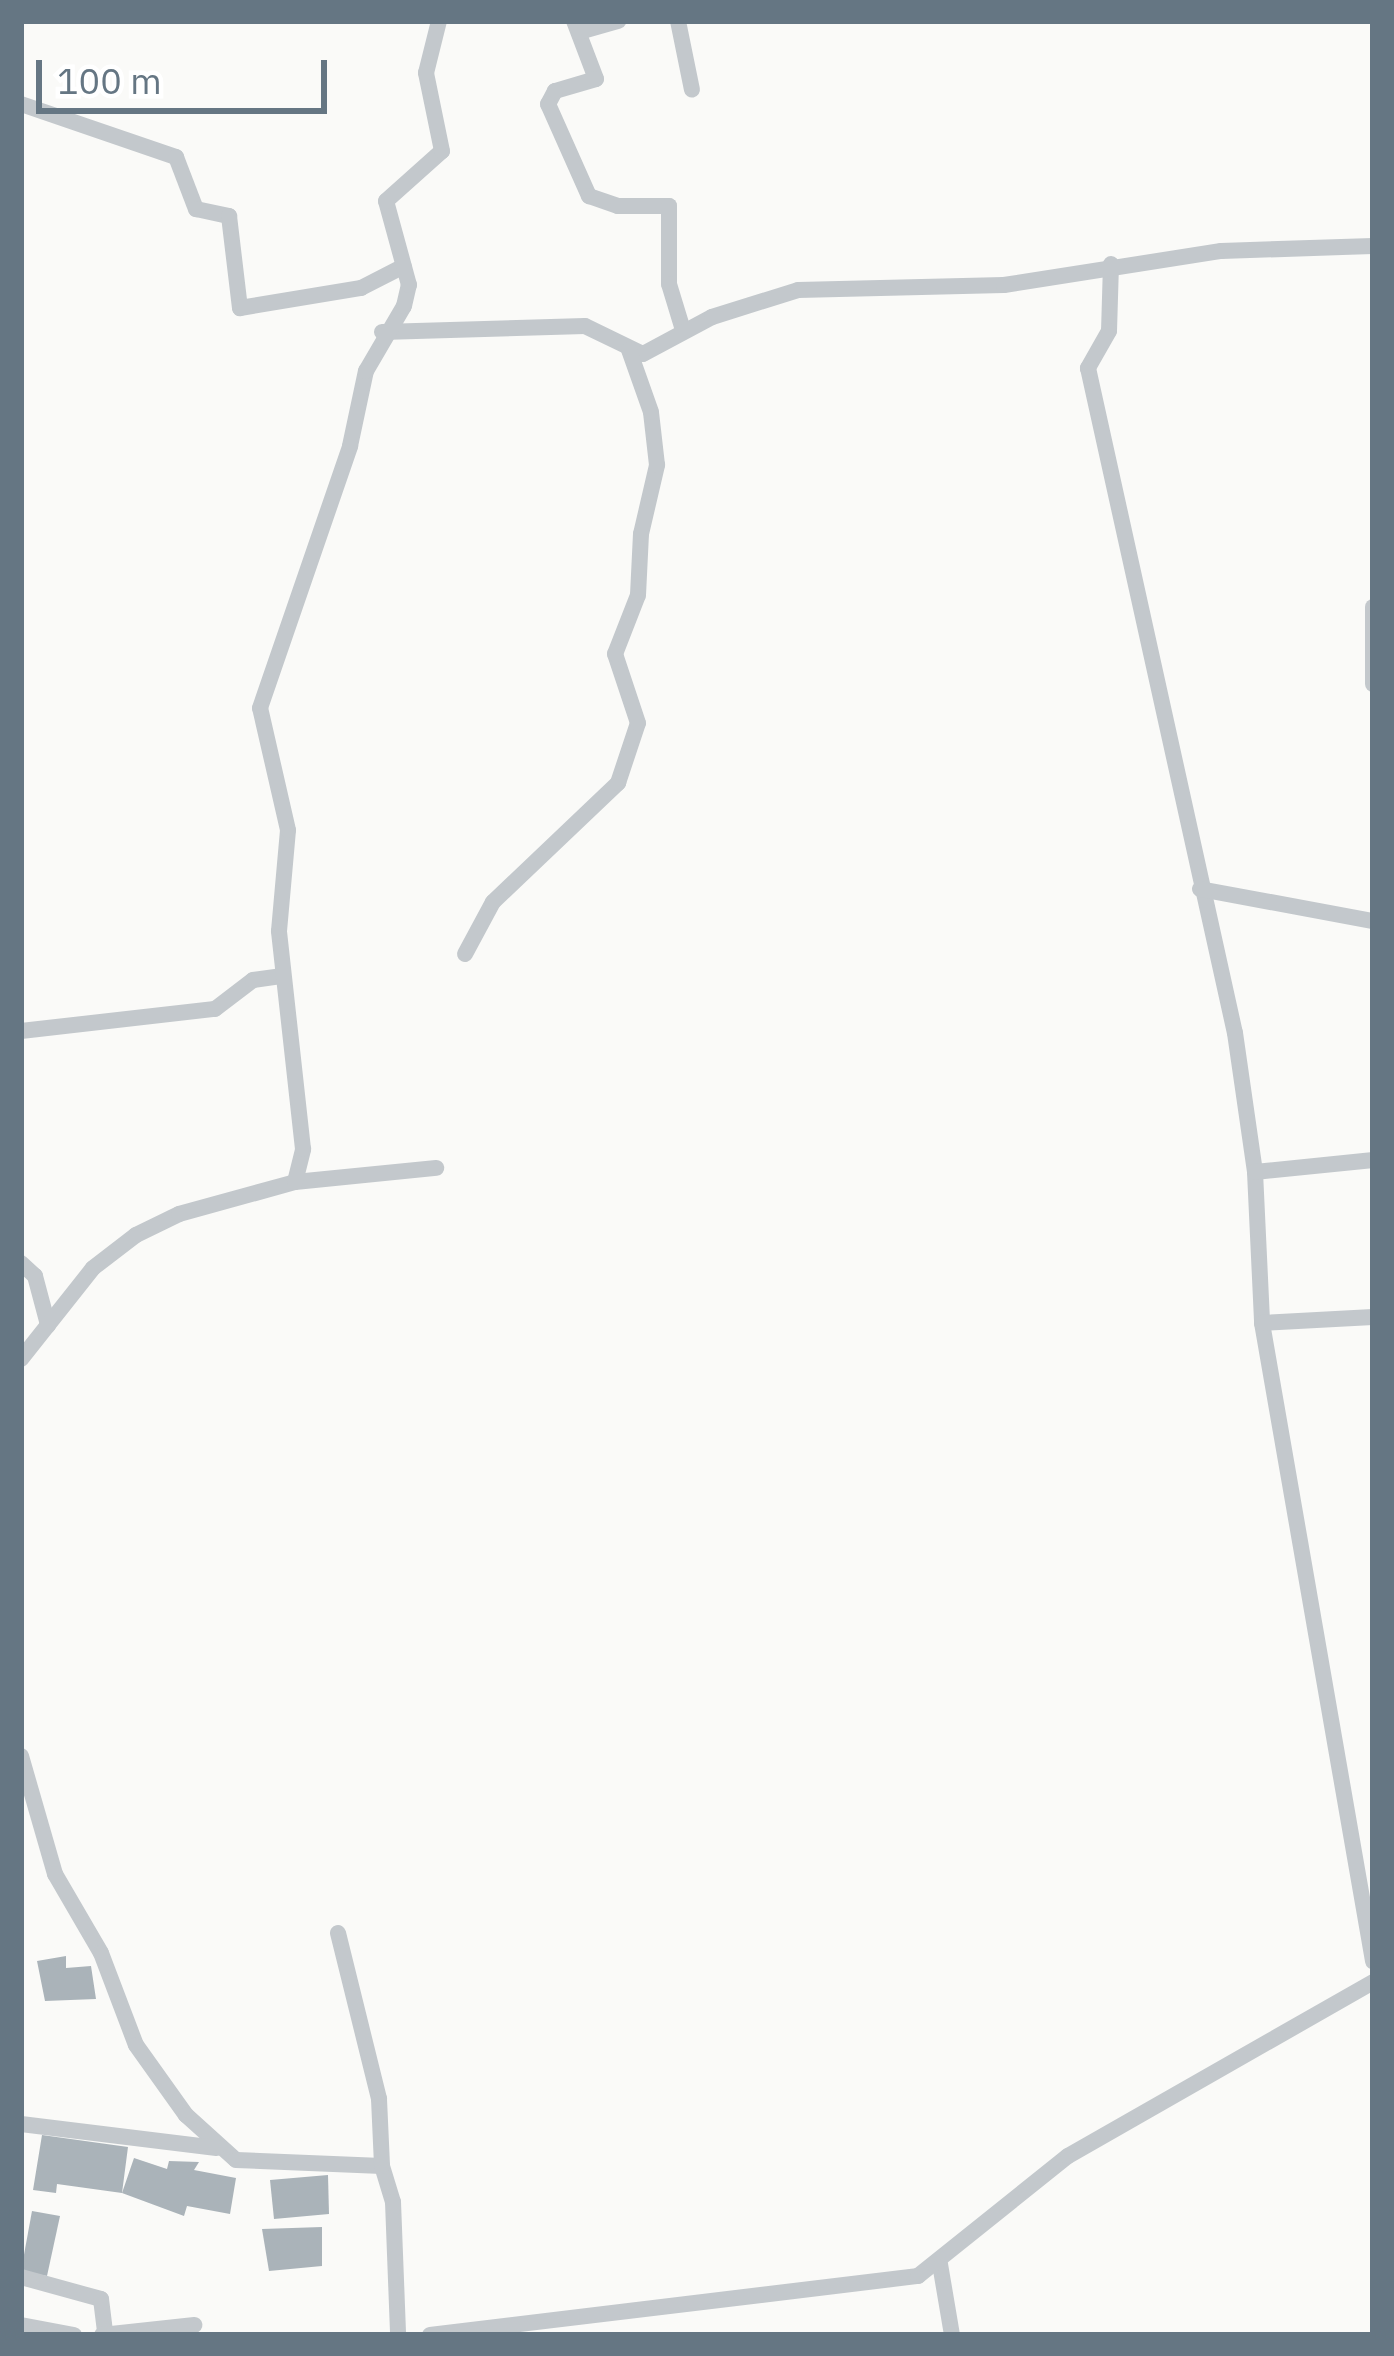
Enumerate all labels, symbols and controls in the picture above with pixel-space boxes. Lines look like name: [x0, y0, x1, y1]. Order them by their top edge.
scale bar: [42, 36, 333, 110]
text: 100 m: [57, 57, 162, 104]

